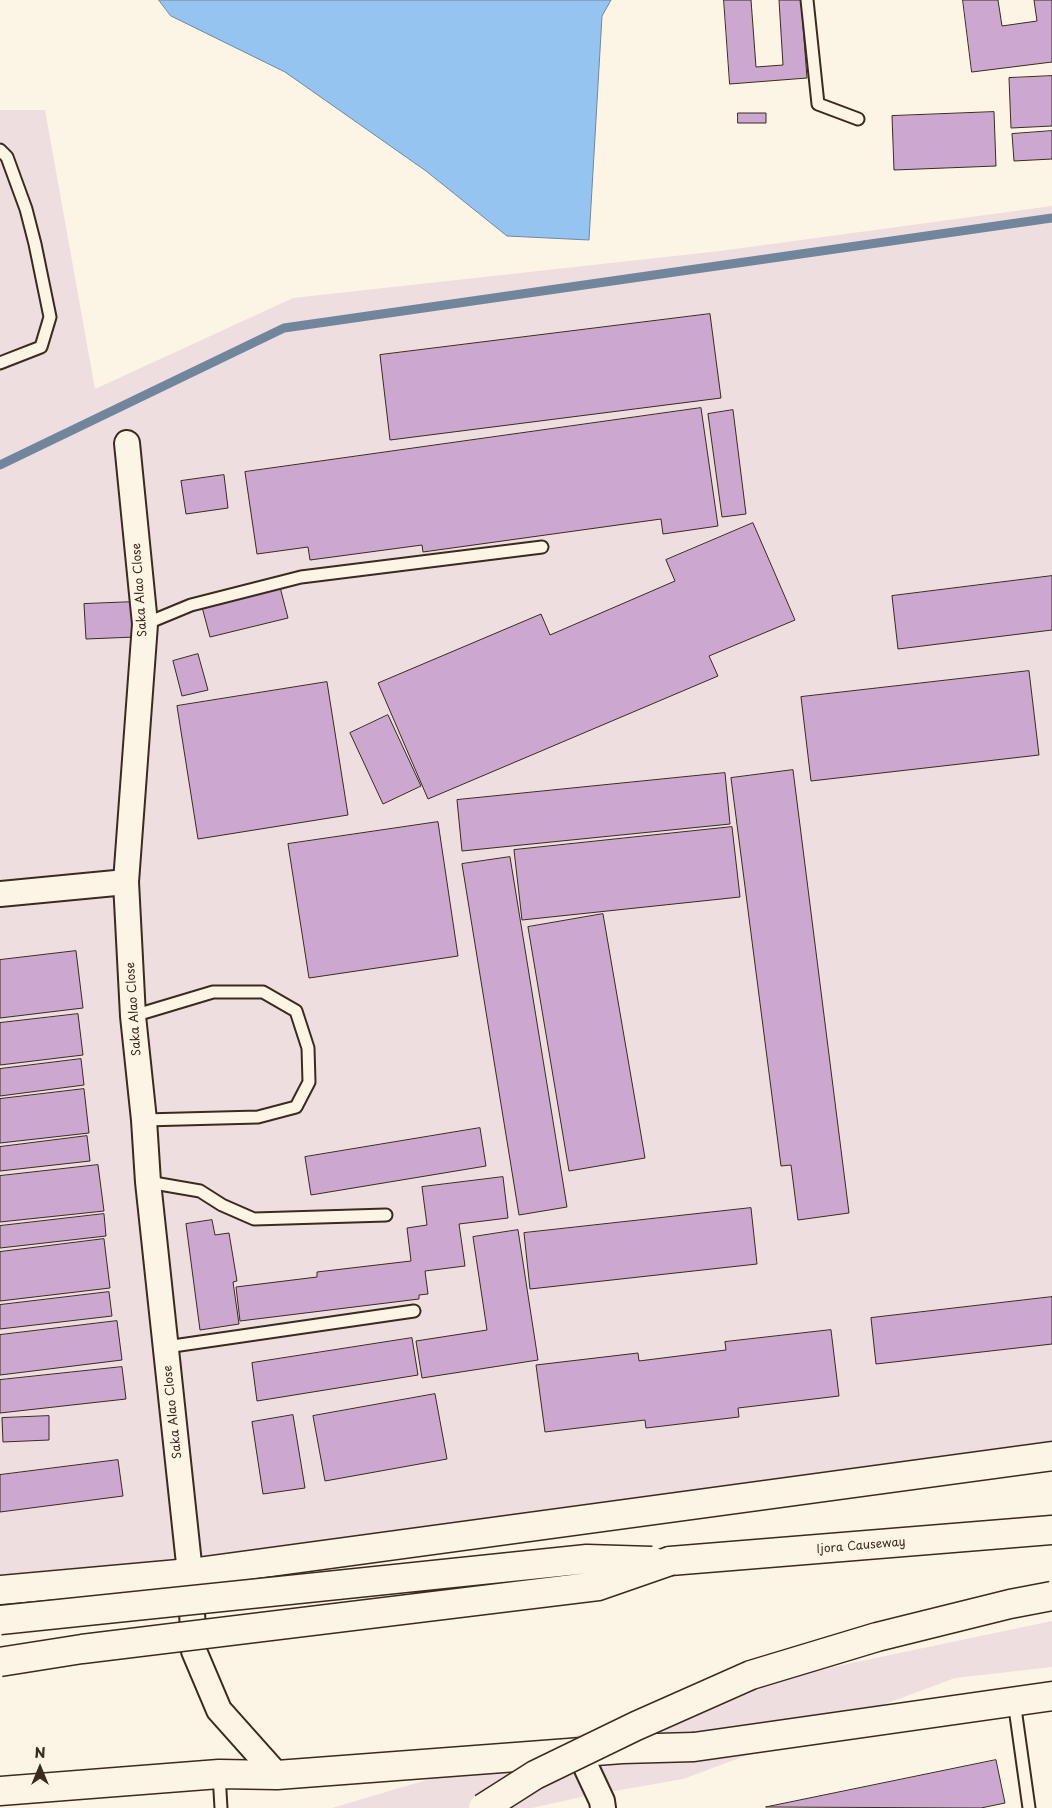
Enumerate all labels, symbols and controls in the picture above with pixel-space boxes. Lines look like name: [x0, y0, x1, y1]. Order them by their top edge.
street label: Saka Alao Close: [130, 543, 150, 637]
street label: Saka Alao Close: [124, 962, 144, 1056]
street label: Saka Alao Close: [161, 1365, 185, 1459]
street label: Ijora Causeway: [816, 1535, 906, 1557]
text: N: [34, 1742, 46, 1763]
north arrow: [15, 1743, 65, 1793]

